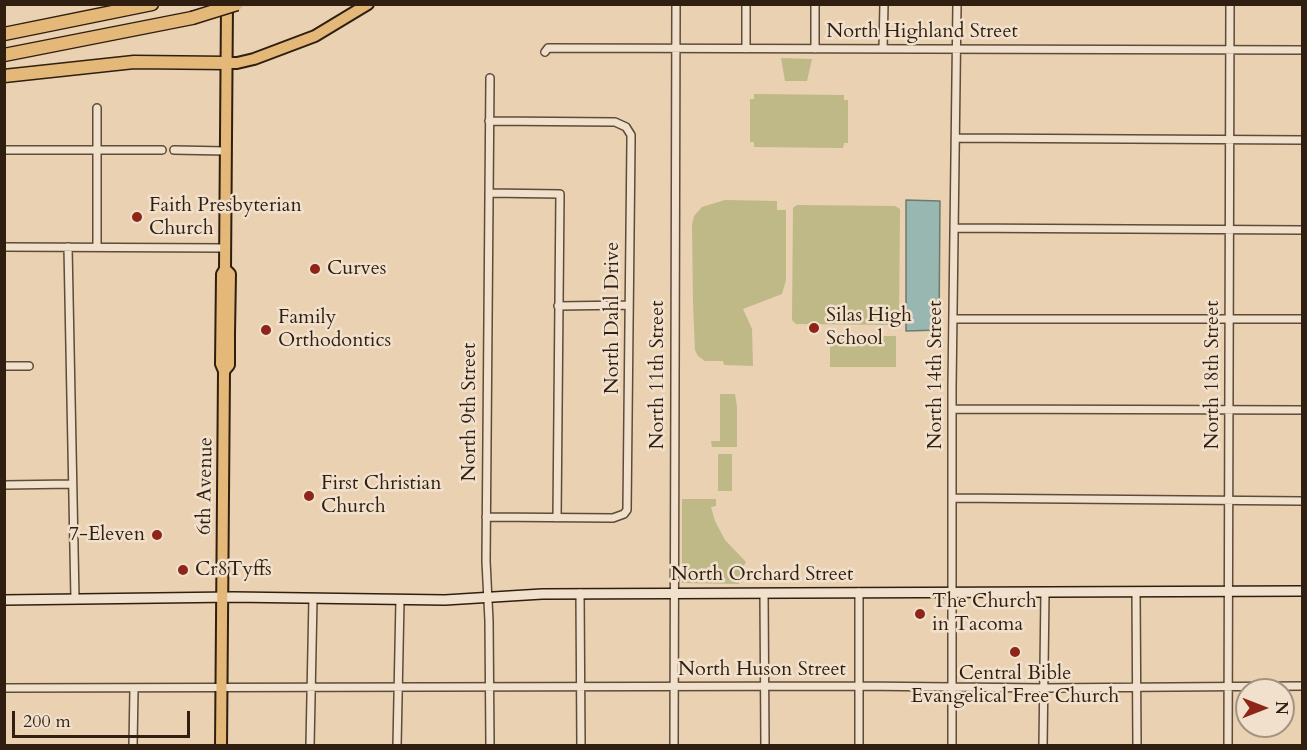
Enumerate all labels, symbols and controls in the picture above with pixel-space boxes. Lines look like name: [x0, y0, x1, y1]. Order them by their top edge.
street label: North Highland Street: [826, 20, 1018, 44]
place label: Faith Presbyterian Church: [149, 194, 302, 241]
marker: Faith Presbyterian Church: [130, 210, 144, 224]
street label: North Dahl Drive: [601, 242, 625, 394]
place label: Curves: [327, 257, 386, 281]
marker: Curves: [308, 262, 322, 276]
street label: North 11th Street: [646, 300, 670, 450]
street label: North 14th Street: [924, 300, 948, 450]
street label: North 18th Street: [1201, 300, 1225, 450]
place label: Silas High School: [826, 304, 912, 351]
place label: Family Orthodontics: [278, 306, 391, 353]
marker: Silas High School: [807, 321, 821, 335]
marker: Family Orthodontics: [259, 323, 273, 337]
street label: North 9th Street: [458, 343, 482, 481]
street label: 6th Avenue: [193, 437, 219, 535]
place label: First Christian Church: [321, 472, 442, 519]
marker: First Christian Church: [302, 489, 316, 503]
place label: 7-Eleven: [69, 523, 145, 547]
marker: 7-Eleven: [150, 528, 164, 542]
place label: Cr8Tyffs: [195, 558, 272, 582]
marker: Cr8Tyffs: [176, 563, 190, 577]
street label: North Orchard Street: [671, 563, 853, 587]
place label: The Church in Tacoma: [932, 590, 1037, 637]
marker: The Church in Tacoma: [913, 607, 927, 621]
marker: Central Bible Evangelical Free Church: [1008, 645, 1022, 659]
street label: North Huson Street: [678, 658, 846, 682]
place label: Central Bible Evangelical Free Church: [911, 662, 1119, 709]
north arrow: [1235, 678, 1295, 738]
scale bar: [15, 699, 194, 737]
text: N: [1270, 701, 1292, 715]
text: 200 m: [23, 709, 71, 734]

